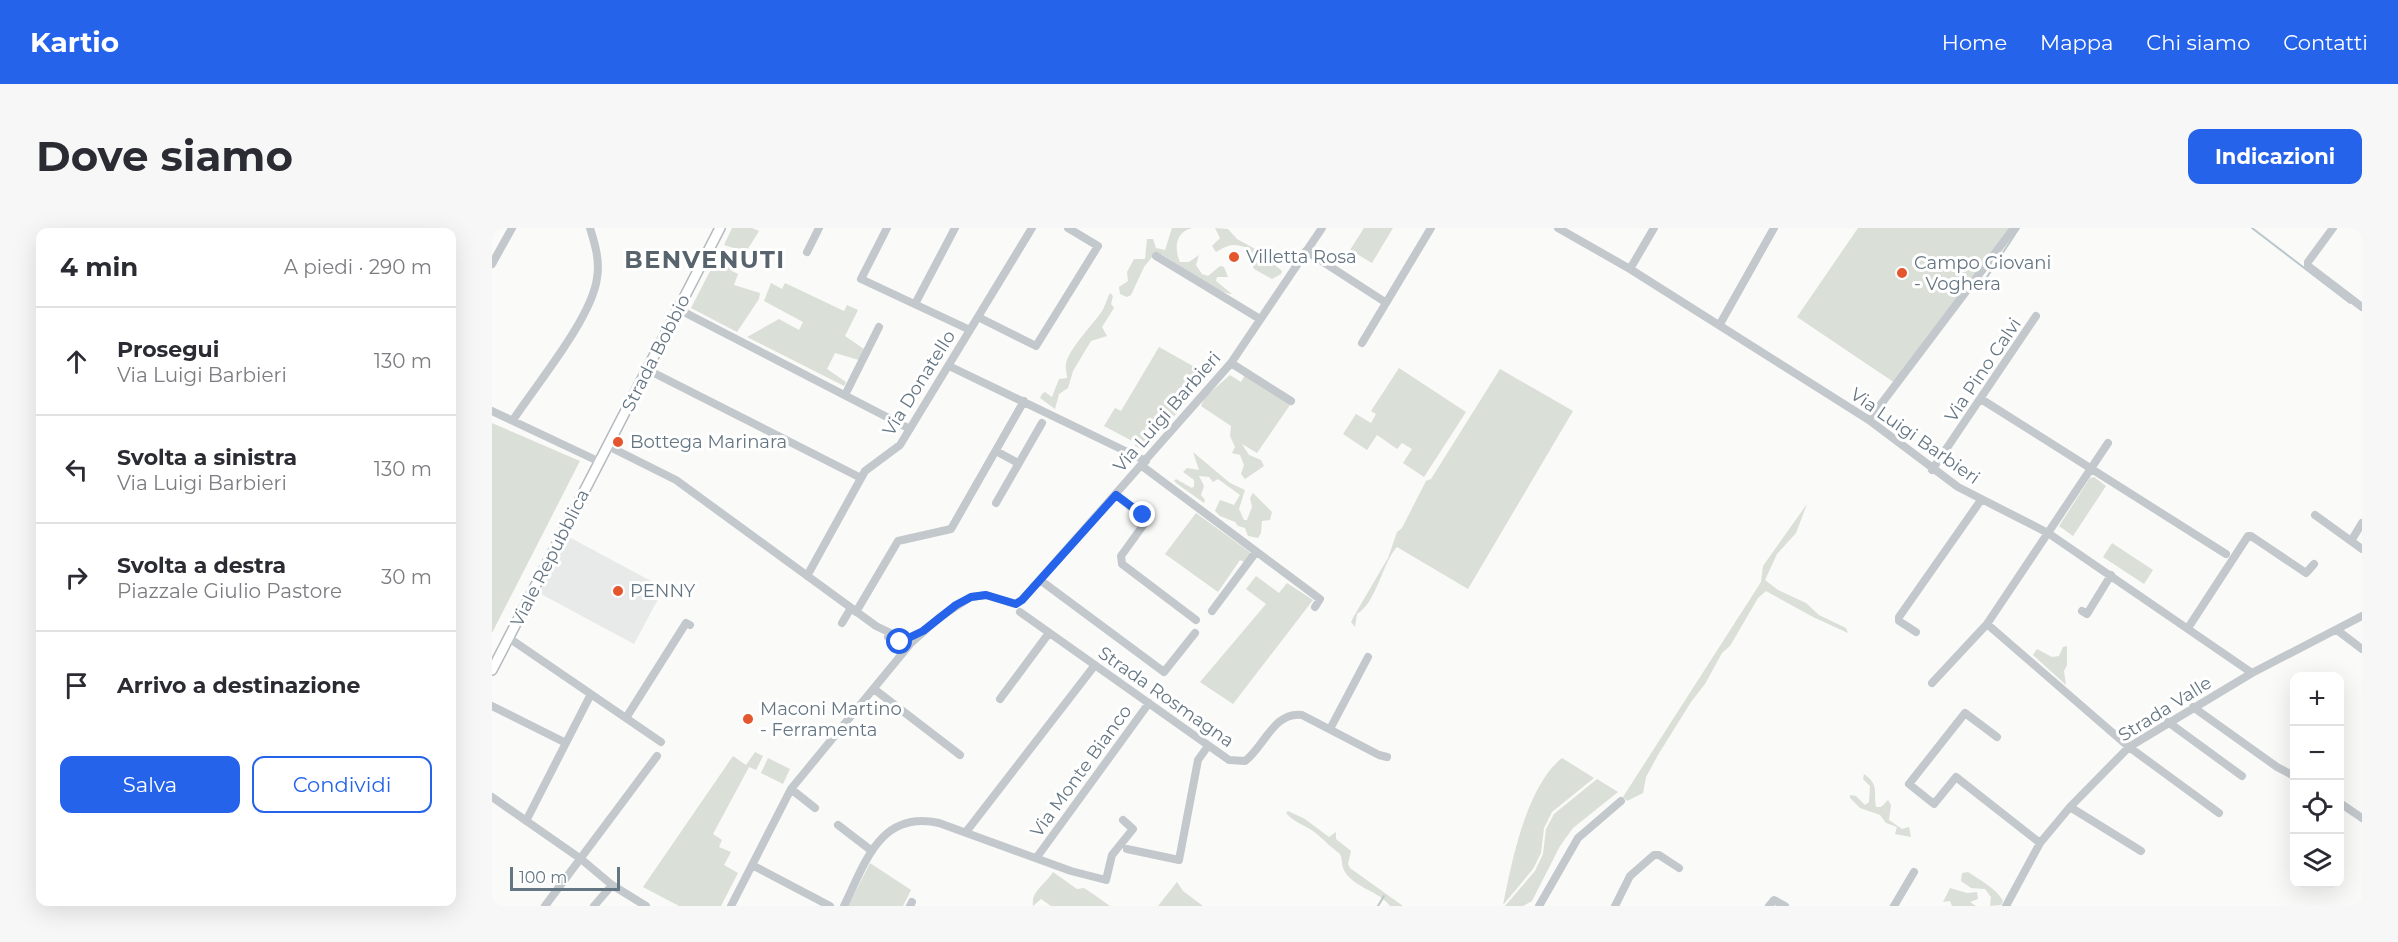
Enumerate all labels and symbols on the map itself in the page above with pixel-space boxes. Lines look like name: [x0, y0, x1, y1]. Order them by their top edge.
district label: BENVENUTI: [624, 245, 786, 274]
place label: Villetta Rosa: [1246, 246, 1357, 268]
marker: Villetta Rosa: [1227, 250, 1241, 264]
place label: Campo Giovani - Voghera: [1914, 252, 2051, 295]
marker: Campo Giovani - Voghera: [1895, 266, 1909, 280]
street label: Strada Bobbio: [617, 291, 695, 415]
street label: Via Pino Calvi: [1940, 314, 2026, 426]
street label: Via Donatello: [878, 326, 960, 440]
street label: Via Luigi Barbieri: [1109, 347, 1225, 477]
street label: Via Luigi Barbieri: [1846, 383, 1984, 489]
place label: Bottega Marinara: [630, 431, 787, 453]
marker: Bottega Marinara: [611, 435, 625, 449]
street label: Viale Repubblica: [506, 486, 594, 630]
route end: [1129, 501, 1155, 527]
place label: PENNY: [630, 580, 696, 602]
marker: PENNY: [611, 584, 625, 598]
route start: [886, 628, 912, 654]
street label: Strada Rosmagna: [1094, 642, 1238, 752]
street label: Strada Valle: [2114, 672, 2216, 746]
place label: Maconi Martino - Ferramenta: [760, 698, 902, 741]
street label: Via Monte Bianco: [1026, 701, 1136, 841]
marker: Maconi Martino - Ferramenta: [741, 712, 755, 726]
scale bar: [510, 864, 620, 892]

